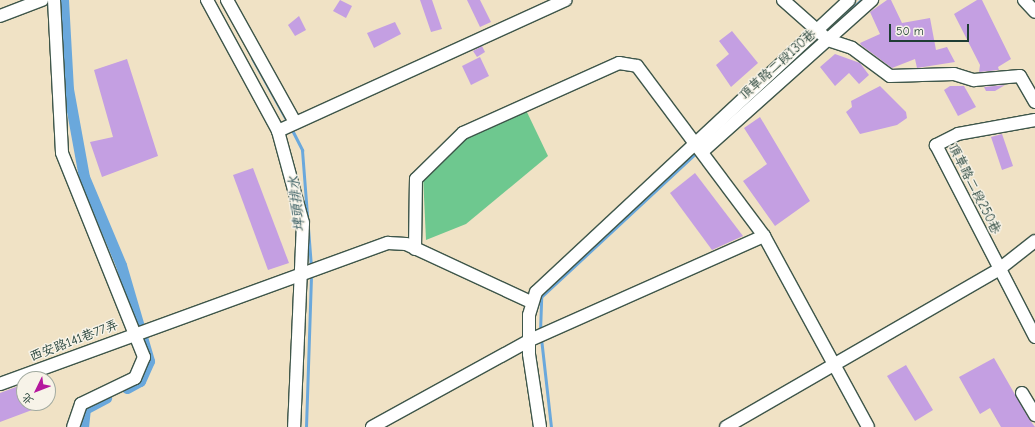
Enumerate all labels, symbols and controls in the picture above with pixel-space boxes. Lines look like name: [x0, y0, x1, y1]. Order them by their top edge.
scale bar: [891, 16, 971, 42]
text: 50 m: [896, 24, 924, 38]
street label: 頂草路二段130巷: [736, 27, 820, 103]
street label: 頂草路二段250巷: [944, 141, 1004, 237]
water label: 埤頭排水: [286, 175, 308, 233]
street label: 西安路141巷77弄: [27, 317, 121, 365]
north arrow: [16, 371, 56, 411]
text: 北: [19, 390, 36, 407]

